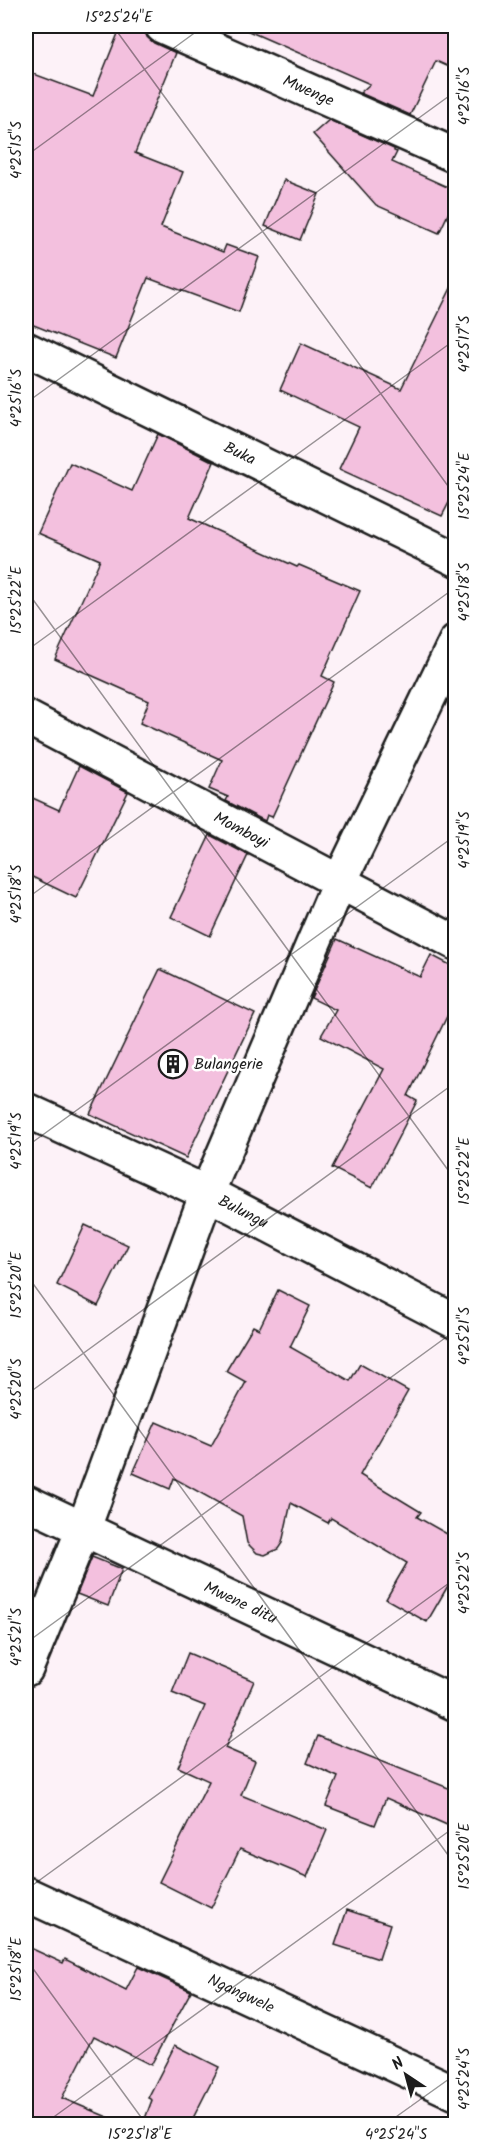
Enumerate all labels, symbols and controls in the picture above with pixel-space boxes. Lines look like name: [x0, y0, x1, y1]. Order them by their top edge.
text: 15°25'24"E: [85, 6, 154, 30]
text: 4°25'16"S: [453, 67, 477, 125]
street label: Mwenge: [279, 68, 338, 113]
text: 4°25'15"S: [5, 121, 29, 179]
text: 4°25'17"S: [453, 316, 477, 372]
text: 4°25'16"S: [5, 369, 29, 427]
street label: Buka: [220, 435, 260, 472]
text: 15°25'24"E: [453, 451, 477, 520]
text: 4°25'18"S: [453, 562, 477, 621]
text: 15°25'22"E: [5, 565, 29, 634]
street label: Momboyi: [209, 805, 274, 856]
text: 4°25'19"S: [453, 811, 477, 869]
text: 4°25'18"S: [5, 864, 29, 923]
building icon: Bulangerie: [157, 1048, 189, 1080]
place label: Bulangerie: [194, 1052, 263, 1077]
text: 4°25'19"S: [5, 1112, 29, 1170]
text: 15°25'22"E: [453, 1136, 477, 1205]
street label: Bulungu: [214, 1188, 273, 1235]
text: 15°25'20"E: [5, 1250, 29, 1318]
text: 4°25'21"S: [453, 1307, 477, 1365]
text: 4°25'20"S: [5, 1358, 29, 1420]
text: 4°25'22"S: [453, 1552, 477, 1614]
street label: Mwene ditu: [200, 1575, 282, 1631]
text: 4°25'21"S: [5, 1608, 29, 1666]
text: 15°25'20"E: [453, 1821, 477, 1889]
text: 15°25'18"E: [5, 1936, 29, 2001]
street label: Ngangwele: [204, 1967, 279, 2020]
north arrow: [376, 2045, 436, 2105]
text: 4°25'24"S: [453, 2048, 477, 2110]
text: N: [387, 2051, 410, 2077]
text: 15°25'18"E: [108, 2123, 173, 2147]
text: 4°25'24"S: [365, 2123, 427, 2147]

